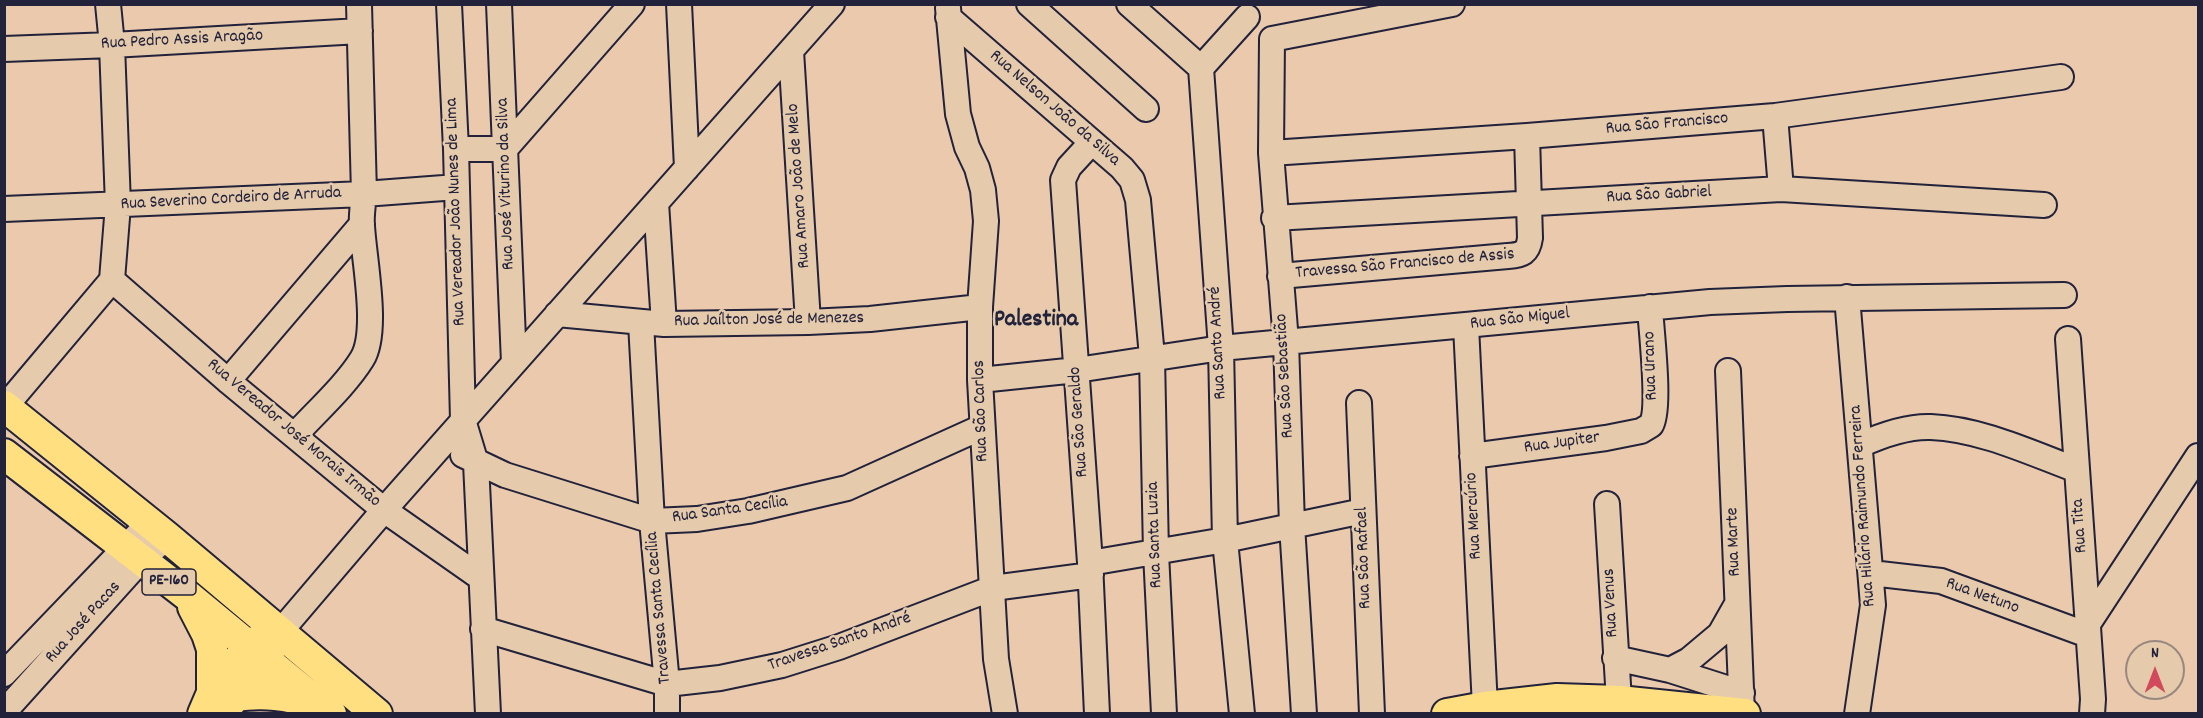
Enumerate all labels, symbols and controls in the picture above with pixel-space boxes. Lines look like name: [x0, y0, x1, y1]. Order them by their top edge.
street label: Rua Pedro Assis Aragão: [100, 26, 264, 56]
street label: Rua Nelson João da Silva: [984, 46, 1124, 172]
street label: Rua Vereador João Nunes de Lima: [442, 98, 472, 326]
street label: Rua José Viturino da Silva: [493, 98, 521, 270]
street label: Rua Amaro João de Melo: [783, 103, 817, 269]
street label: Rua São Francisco: [1605, 109, 1729, 141]
street label: Rua São Gabriel: [1606, 182, 1712, 210]
street label: Rua Severino Cordeiro de Arruda: [120, 183, 342, 217]
street label: Travessa São Francisco de Assis: [1295, 245, 1515, 285]
street label: Rua Santo André: [1205, 286, 1233, 400]
street label: Rua São Miguel: [1469, 304, 1571, 336]
district label: Palestina: [994, 308, 1078, 336]
street label: Rua Jaílton José de Menezes: [674, 309, 864, 333]
street label: Rua São Sebastião: [1272, 313, 1300, 439]
street label: Rua Urano: [1640, 331, 1664, 401]
street label: Rua Vereador José Morais Irmão: [202, 355, 384, 513]
street label: Rua São Carlos: [969, 360, 995, 462]
street label: Rua São Geraldo: [1065, 366, 1095, 478]
street label: Rua Hilário Raimundo Ferreira: [1846, 404, 1882, 608]
street label: Rua Jupiter: [1523, 428, 1601, 460]
street label: Rua Mercúrio: [1462, 472, 1488, 560]
street label: Rua Santa Luzia: [1143, 481, 1169, 589]
street label: Rua Santa Cecília: [671, 492, 789, 530]
street label: Rua Tita: [2068, 498, 2094, 554]
street label: Rua São Rafael: [1352, 506, 1378, 610]
street label: Rua Marte: [1723, 507, 1747, 577]
street label: Travessa Santa Cecília: [643, 531, 677, 685]
street label: Rua Venus: [1599, 568, 1625, 638]
road number: PE-160: [142, 569, 196, 595]
street label: Rua Netuno: [1942, 574, 2022, 620]
street label: Rua José Pacas: [42, 578, 126, 668]
street label: Travessa Santo André: [766, 608, 914, 678]
north arrow: [2125, 640, 2185, 700]
text: N: [2151, 642, 2159, 665]

